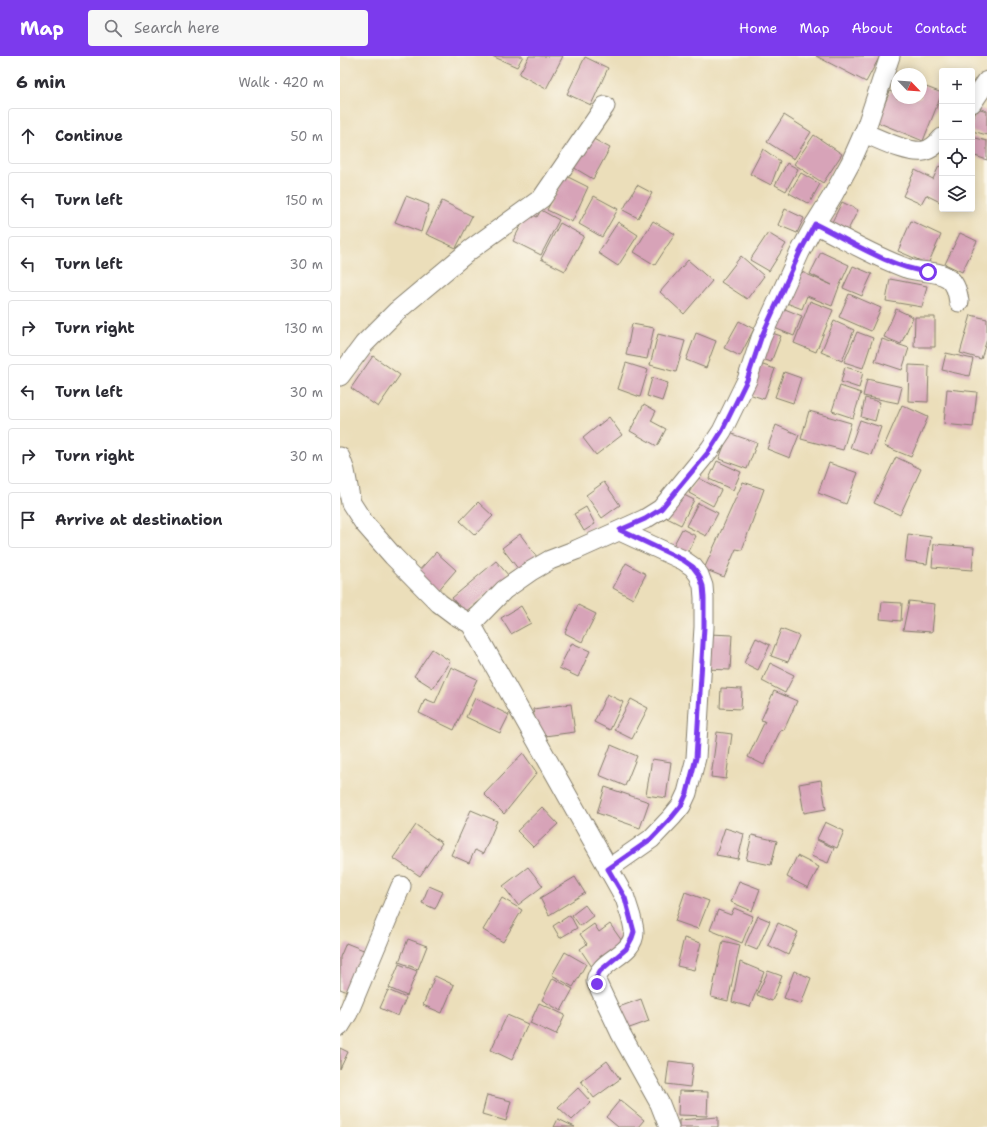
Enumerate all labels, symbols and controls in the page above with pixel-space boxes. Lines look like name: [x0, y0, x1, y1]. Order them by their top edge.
search box: [88, 10, 368, 46]
text: Map: [20, 16, 64, 41]
icon: search: [102, 17, 124, 39]
text: Search here: [134, 18, 220, 38]
text: Home: [739, 19, 778, 37]
text: Map: [800, 19, 830, 37]
text: About: [852, 19, 893, 37]
text: Contact: [915, 19, 967, 37]
north arrow: [891, 68, 927, 104]
map controls: [939, 68, 975, 212]
button: +: [939, 68, 975, 104]
text: 6 min: [16, 71, 66, 93]
text: Walk · 420 m: [238, 74, 324, 91]
button: −: [939, 104, 975, 140]
icon: ahead: [17, 125, 39, 147]
text: Continue: [55, 126, 123, 146]
text: 50 m: [290, 128, 323, 145]
button: locate: [939, 140, 975, 176]
button: layers: [939, 176, 975, 212]
icon: left: [17, 189, 39, 211]
text: Turn left: [55, 190, 123, 210]
text: 150 m: [285, 192, 323, 209]
icon: left: [17, 253, 39, 275]
text: Turn left: [55, 254, 123, 274]
text: 30 m: [289, 256, 323, 273]
route start: [919, 263, 937, 281]
icon: right: [17, 317, 39, 339]
text: Turn right: [55, 318, 135, 338]
text: 130 m: [285, 320, 323, 337]
icon: left: [17, 381, 39, 403]
text: Turn left: [55, 382, 123, 402]
text: 30 m: [289, 384, 323, 401]
icon: right: [17, 445, 39, 467]
text: Turn right: [55, 446, 135, 466]
text: 30 m: [289, 448, 323, 465]
icon: arrive: [17, 509, 39, 531]
text: Arrive at destination: [55, 510, 223, 530]
route end: [588, 975, 606, 993]

